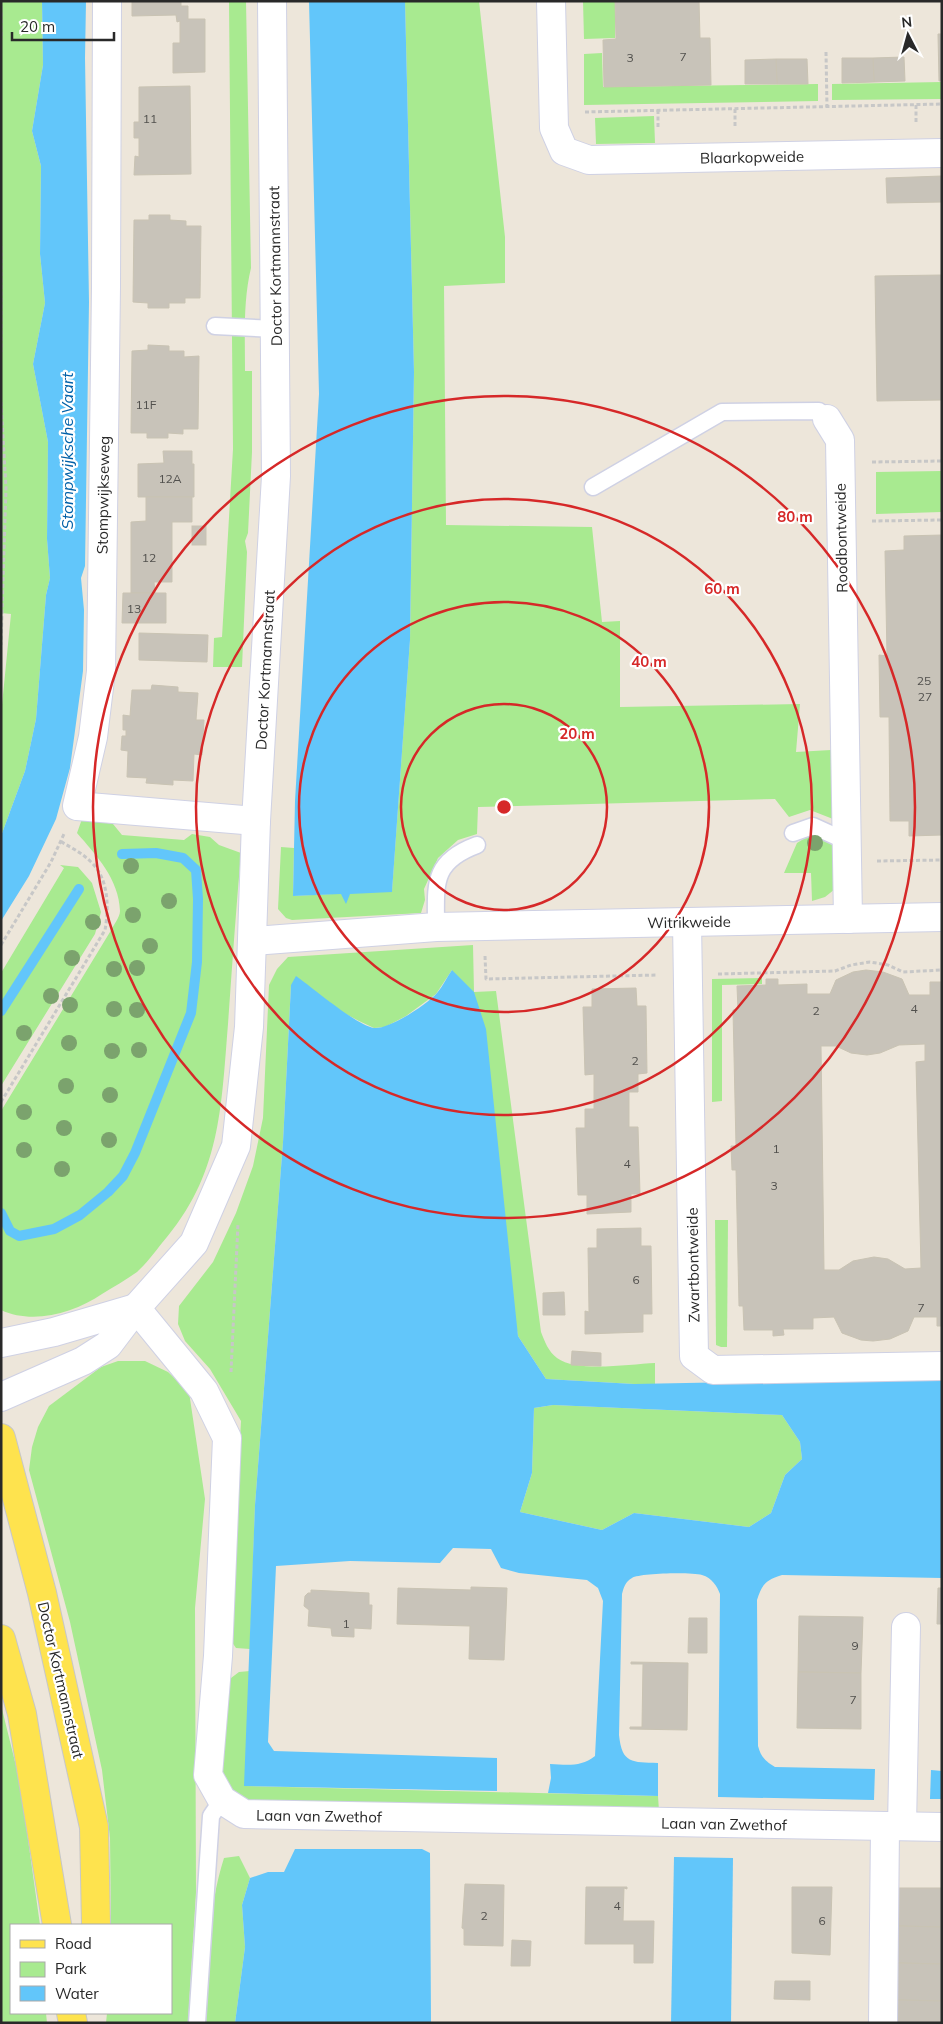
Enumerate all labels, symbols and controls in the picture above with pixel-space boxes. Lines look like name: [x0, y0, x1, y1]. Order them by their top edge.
scale bar: [12, 10, 115, 42]
north arrow: [883, 10, 933, 60]
text: N: [900, 13, 913, 32]
text: 20 m: [20, 17, 55, 36]
house number: 7: [679, 49, 687, 64]
house number: 3: [626, 50, 634, 65]
house number: 11: [143, 111, 157, 126]
street label: Blaarkopweide: [700, 147, 804, 167]
street label: Doctor Kortmannstraat: [264, 186, 286, 346]
water label: Stompwijksche Vaart: [57, 372, 77, 530]
house number: 11F: [135, 397, 157, 412]
street label: Stompwijkseweg: [92, 436, 114, 554]
house number: 12A: [158, 471, 182, 486]
street label: Roodbontweide: [831, 483, 851, 593]
text: 80 m: [777, 507, 813, 526]
house number: 12: [142, 550, 156, 565]
text: 60 m: [704, 579, 740, 598]
street label: Doctor Kortmannstraat: [251, 589, 279, 751]
house number: 13: [127, 601, 141, 616]
text: 40 m: [631, 652, 667, 671]
house number: 25: [917, 673, 931, 688]
house number: 27: [918, 689, 932, 704]
text: 20 m: [559, 724, 595, 743]
centre of rings: [495, 798, 513, 816]
street label: Witrikweide: [647, 912, 731, 932]
house number: 4: [910, 1001, 918, 1016]
house number: 2: [812, 1003, 820, 1018]
house number: 2: [631, 1053, 639, 1068]
house number: 1: [772, 1141, 780, 1156]
house number: 4: [623, 1156, 631, 1171]
house number: 3: [770, 1178, 778, 1193]
street label: Zwartbontweide: [682, 1207, 704, 1323]
house number: 6: [632, 1272, 640, 1287]
house number: 7: [917, 1300, 925, 1315]
street label: Doctor Kortmannstraat: [34, 1600, 88, 1760]
house number: 1: [342, 1616, 350, 1631]
house number: 9: [851, 1638, 859, 1653]
house number: 7: [849, 1692, 857, 1707]
street label: Laan van Zwethof: [256, 1805, 383, 1827]
street label: Laan van Zwethof: [661, 1813, 788, 1835]
house number: 4: [613, 1898, 621, 1913]
house number: 2: [480, 1908, 488, 1923]
house number: 6: [818, 1913, 826, 1928]
legend: [10, 1924, 172, 2014]
text: Road: [55, 1934, 92, 1953]
text: Park: [55, 1959, 87, 1978]
text: Water: [55, 1984, 99, 2003]

